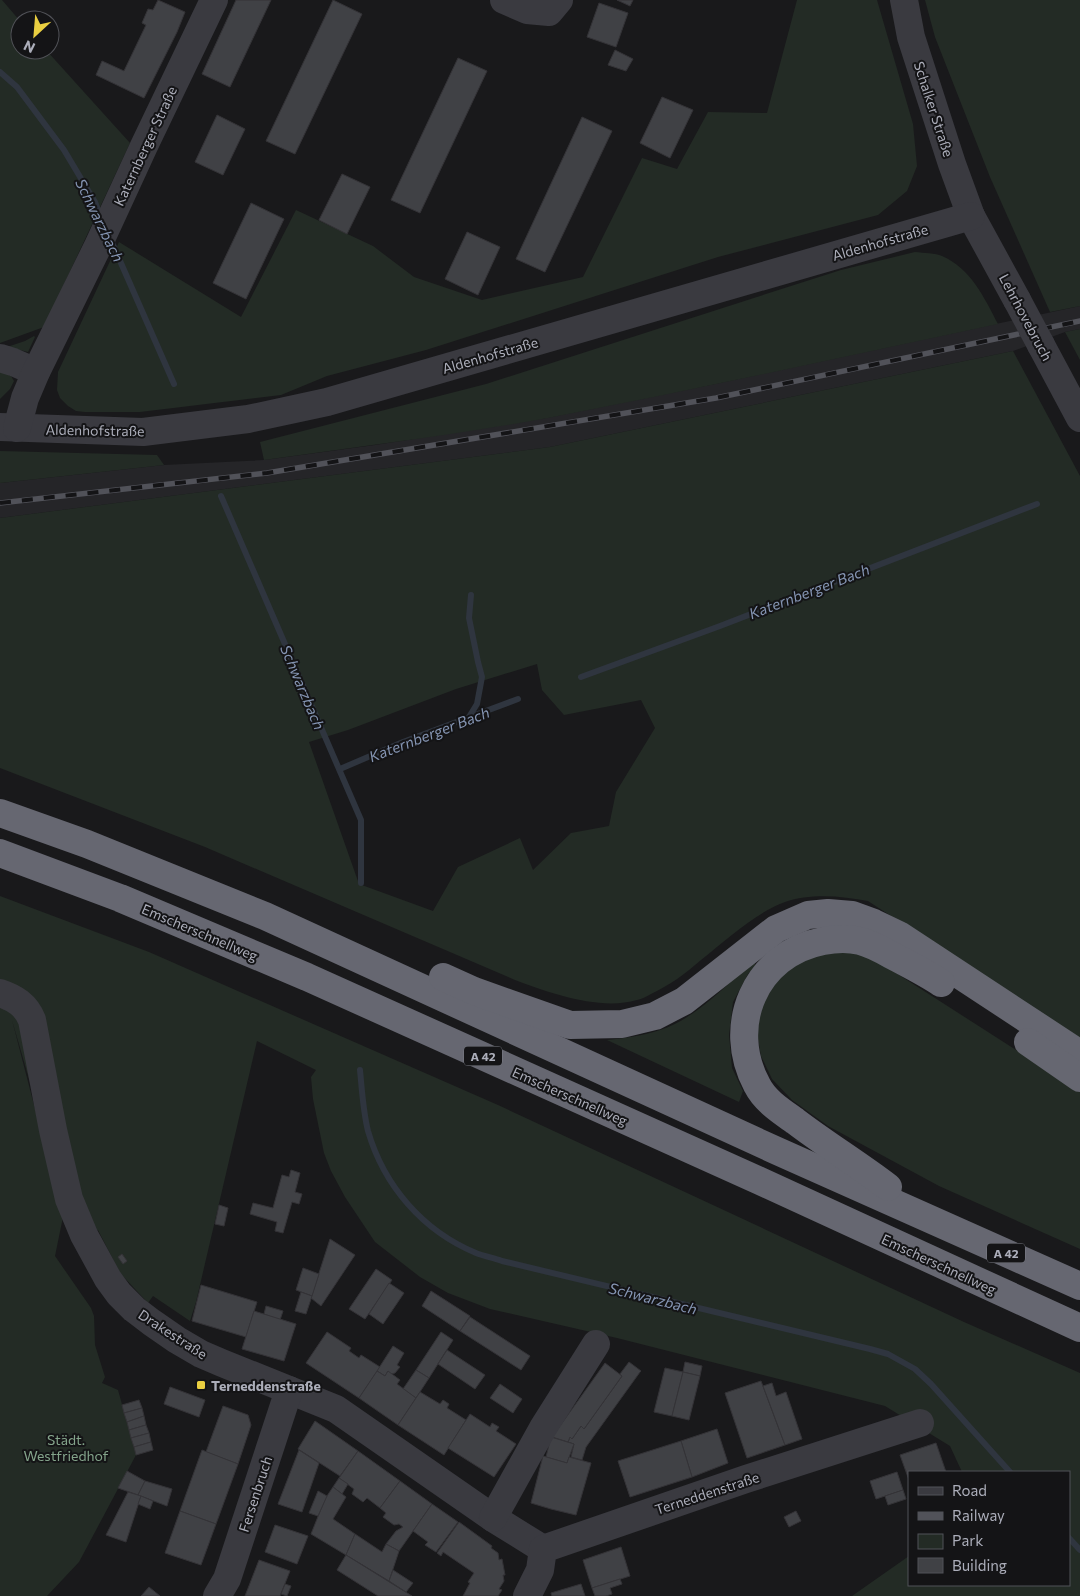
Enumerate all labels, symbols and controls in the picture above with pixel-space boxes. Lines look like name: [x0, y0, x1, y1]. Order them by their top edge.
north arrow: [10, 10, 60, 60]
text: N: [21, 37, 38, 57]
street label: Schalker Straße: [911, 59, 957, 159]
street label: Katernberger Straße: [110, 83, 180, 209]
water label: Schwarzbach: [72, 175, 128, 265]
street label: Aldenhofstraße: [830, 220, 930, 264]
street label: Lehrhovebruch: [996, 271, 1056, 363]
street label: Aldenhofstraße: [440, 333, 540, 377]
street label: Aldenhofstraße: [45, 421, 145, 439]
water label: Katernberger Bach: [746, 560, 872, 622]
water label: Schwarzbach: [277, 642, 329, 732]
water label: Katernberger Bach: [366, 703, 492, 765]
street label: Emscherschnellweg: [139, 900, 261, 964]
road number: A 42: [464, 1046, 502, 1066]
street label: Emscherschnellweg: [510, 1063, 631, 1129]
street label: Emscherschnellweg: [879, 1230, 999, 1298]
road number: A 42: [987, 1244, 1025, 1262]
water label: Schwarzbach: [607, 1278, 699, 1318]
street label: Drakestraße: [135, 1306, 211, 1362]
place label: Terneddenstraße: [211, 1377, 321, 1394]
marker: Terneddenstraße: [195, 1379, 207, 1391]
park label: Städt. Westfriedhof: [24, 1431, 109, 1464]
street label: Fersenbruch: [235, 1454, 275, 1534]
street label: Terneddenstraße: [653, 1468, 761, 1518]
legend: [908, 1471, 1070, 1586]
text: Road: [952, 1481, 987, 1499]
text: Railway: [952, 1506, 1005, 1524]
text: Park: [952, 1531, 983, 1549]
text: Building: [952, 1556, 1007, 1574]

